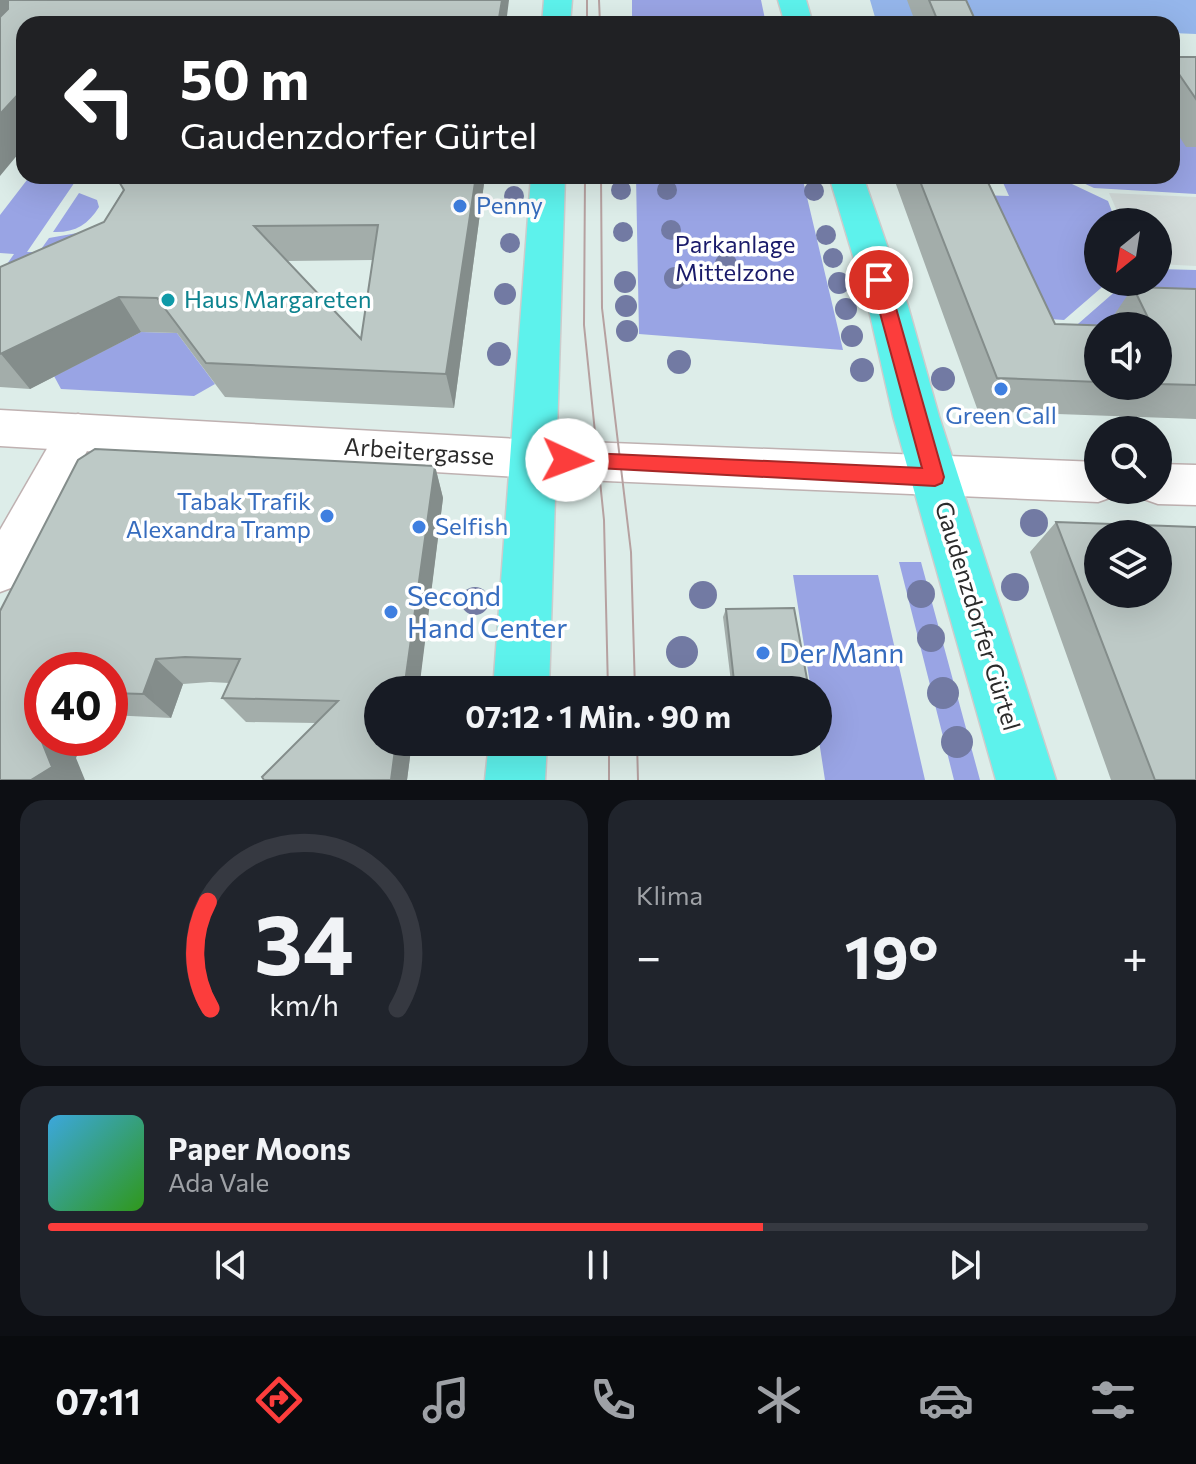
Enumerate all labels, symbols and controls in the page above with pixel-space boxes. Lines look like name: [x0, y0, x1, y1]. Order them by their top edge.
text: 50 m: [180, 43, 309, 112]
icon: left: [48, 48, 152, 152]
text: Gaudenzdorfer Gürtel: [180, 112, 537, 156]
place label: Penny: [476, 190, 543, 219]
marker: Penny: [451, 197, 469, 215]
north arrow: [1084, 208, 1172, 296]
map controls: [1084, 208, 1172, 608]
park label: Parkanlage Mittelzone: [675, 229, 795, 286]
pin: [845, 246, 913, 314]
icon: arrive: [857, 258, 901, 302]
place label: Haus Margareten: [184, 284, 371, 313]
marker: Haus Margareten: [159, 291, 177, 309]
button: sound: [1084, 312, 1172, 400]
marker: Green Call: [992, 380, 1010, 398]
place label: Green Call: [945, 400, 1057, 429]
button: search: [1084, 416, 1172, 504]
position arrow: [525, 418, 609, 502]
street label: Arbeitergasse: [343, 431, 495, 470]
place label: Tabak Trafik Alexandra Tramp: [126, 486, 311, 543]
street label: Gaudenzdorfer Gürtel: [930, 497, 1027, 734]
marker: Tabak Trafik Alexandra Tramp: [318, 507, 336, 525]
place label: Selfish: [435, 511, 508, 540]
marker: Selfish: [410, 518, 428, 536]
button: layers: [1084, 520, 1172, 608]
place label: Second Hand Center: [407, 578, 567, 644]
marker: Second Hand Center: [382, 603, 400, 621]
place label: Der Mann: [779, 635, 904, 669]
marker: Der Mann: [754, 644, 772, 662]
speed limit sign: 40: [24, 652, 128, 756]
text: 07:12 · 1 Min. · 90 m: [465, 697, 731, 734]
text: Klima: [636, 879, 703, 910]
text: 34: [254, 890, 354, 992]
text: 19°: [844, 918, 939, 991]
text: −: [636, 928, 661, 982]
text: +: [1122, 928, 1148, 982]
text: km/h: [269, 987, 339, 1022]
text: Paper Moons: [168, 1129, 351, 1166]
text: Ada Vale: [168, 1166, 269, 1197]
icon: previous: [209, 1243, 253, 1287]
icon: pause: [576, 1243, 620, 1287]
icon: next: [943, 1243, 987, 1287]
icon: directions: [251, 1372, 307, 1428]
icon: music: [418, 1372, 474, 1428]
icon: phone: [585, 1372, 641, 1428]
icon: climate: [751, 1372, 807, 1428]
icon: car: [918, 1372, 974, 1428]
icon: filters: [1085, 1372, 1141, 1428]
text: 07:11: [55, 1378, 141, 1422]

